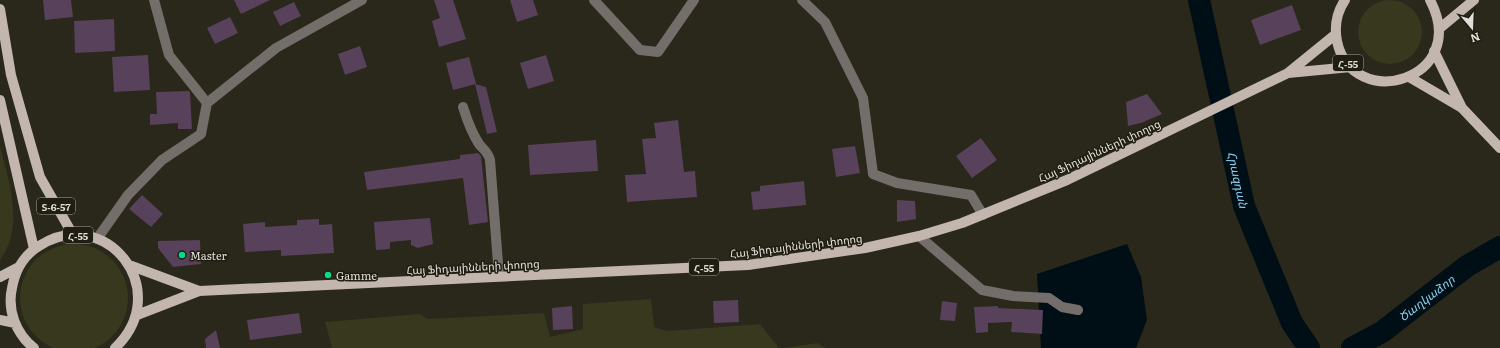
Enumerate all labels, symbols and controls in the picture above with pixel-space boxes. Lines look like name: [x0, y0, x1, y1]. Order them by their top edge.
north arrow: [1452, 8, 1492, 48]
text: N: [1469, 29, 1483, 47]
road number: Հ-55: [1333, 55, 1363, 71]
street label: Հայ Ֆիդայինների փողոց: [1035, 115, 1163, 185]
water label: Հրազդան: [1223, 150, 1253, 211]
road number: Տ-6-57: [37, 198, 75, 214]
road number: Հ-55: [63, 227, 93, 243]
street label: Հայ Ֆիդայինների փողոց: [729, 229, 863, 261]
place label: Master: [190, 247, 227, 263]
marker: Master: [177, 250, 187, 260]
street label: Հայ Ֆիդայինների փողոց: [406, 255, 540, 277]
road number: Հ-55: [689, 259, 719, 275]
place label: Gamme: [336, 267, 377, 283]
marker: Gamme: [323, 270, 333, 280]
water label: Ծաղկաձոր: [1394, 270, 1459, 325]

